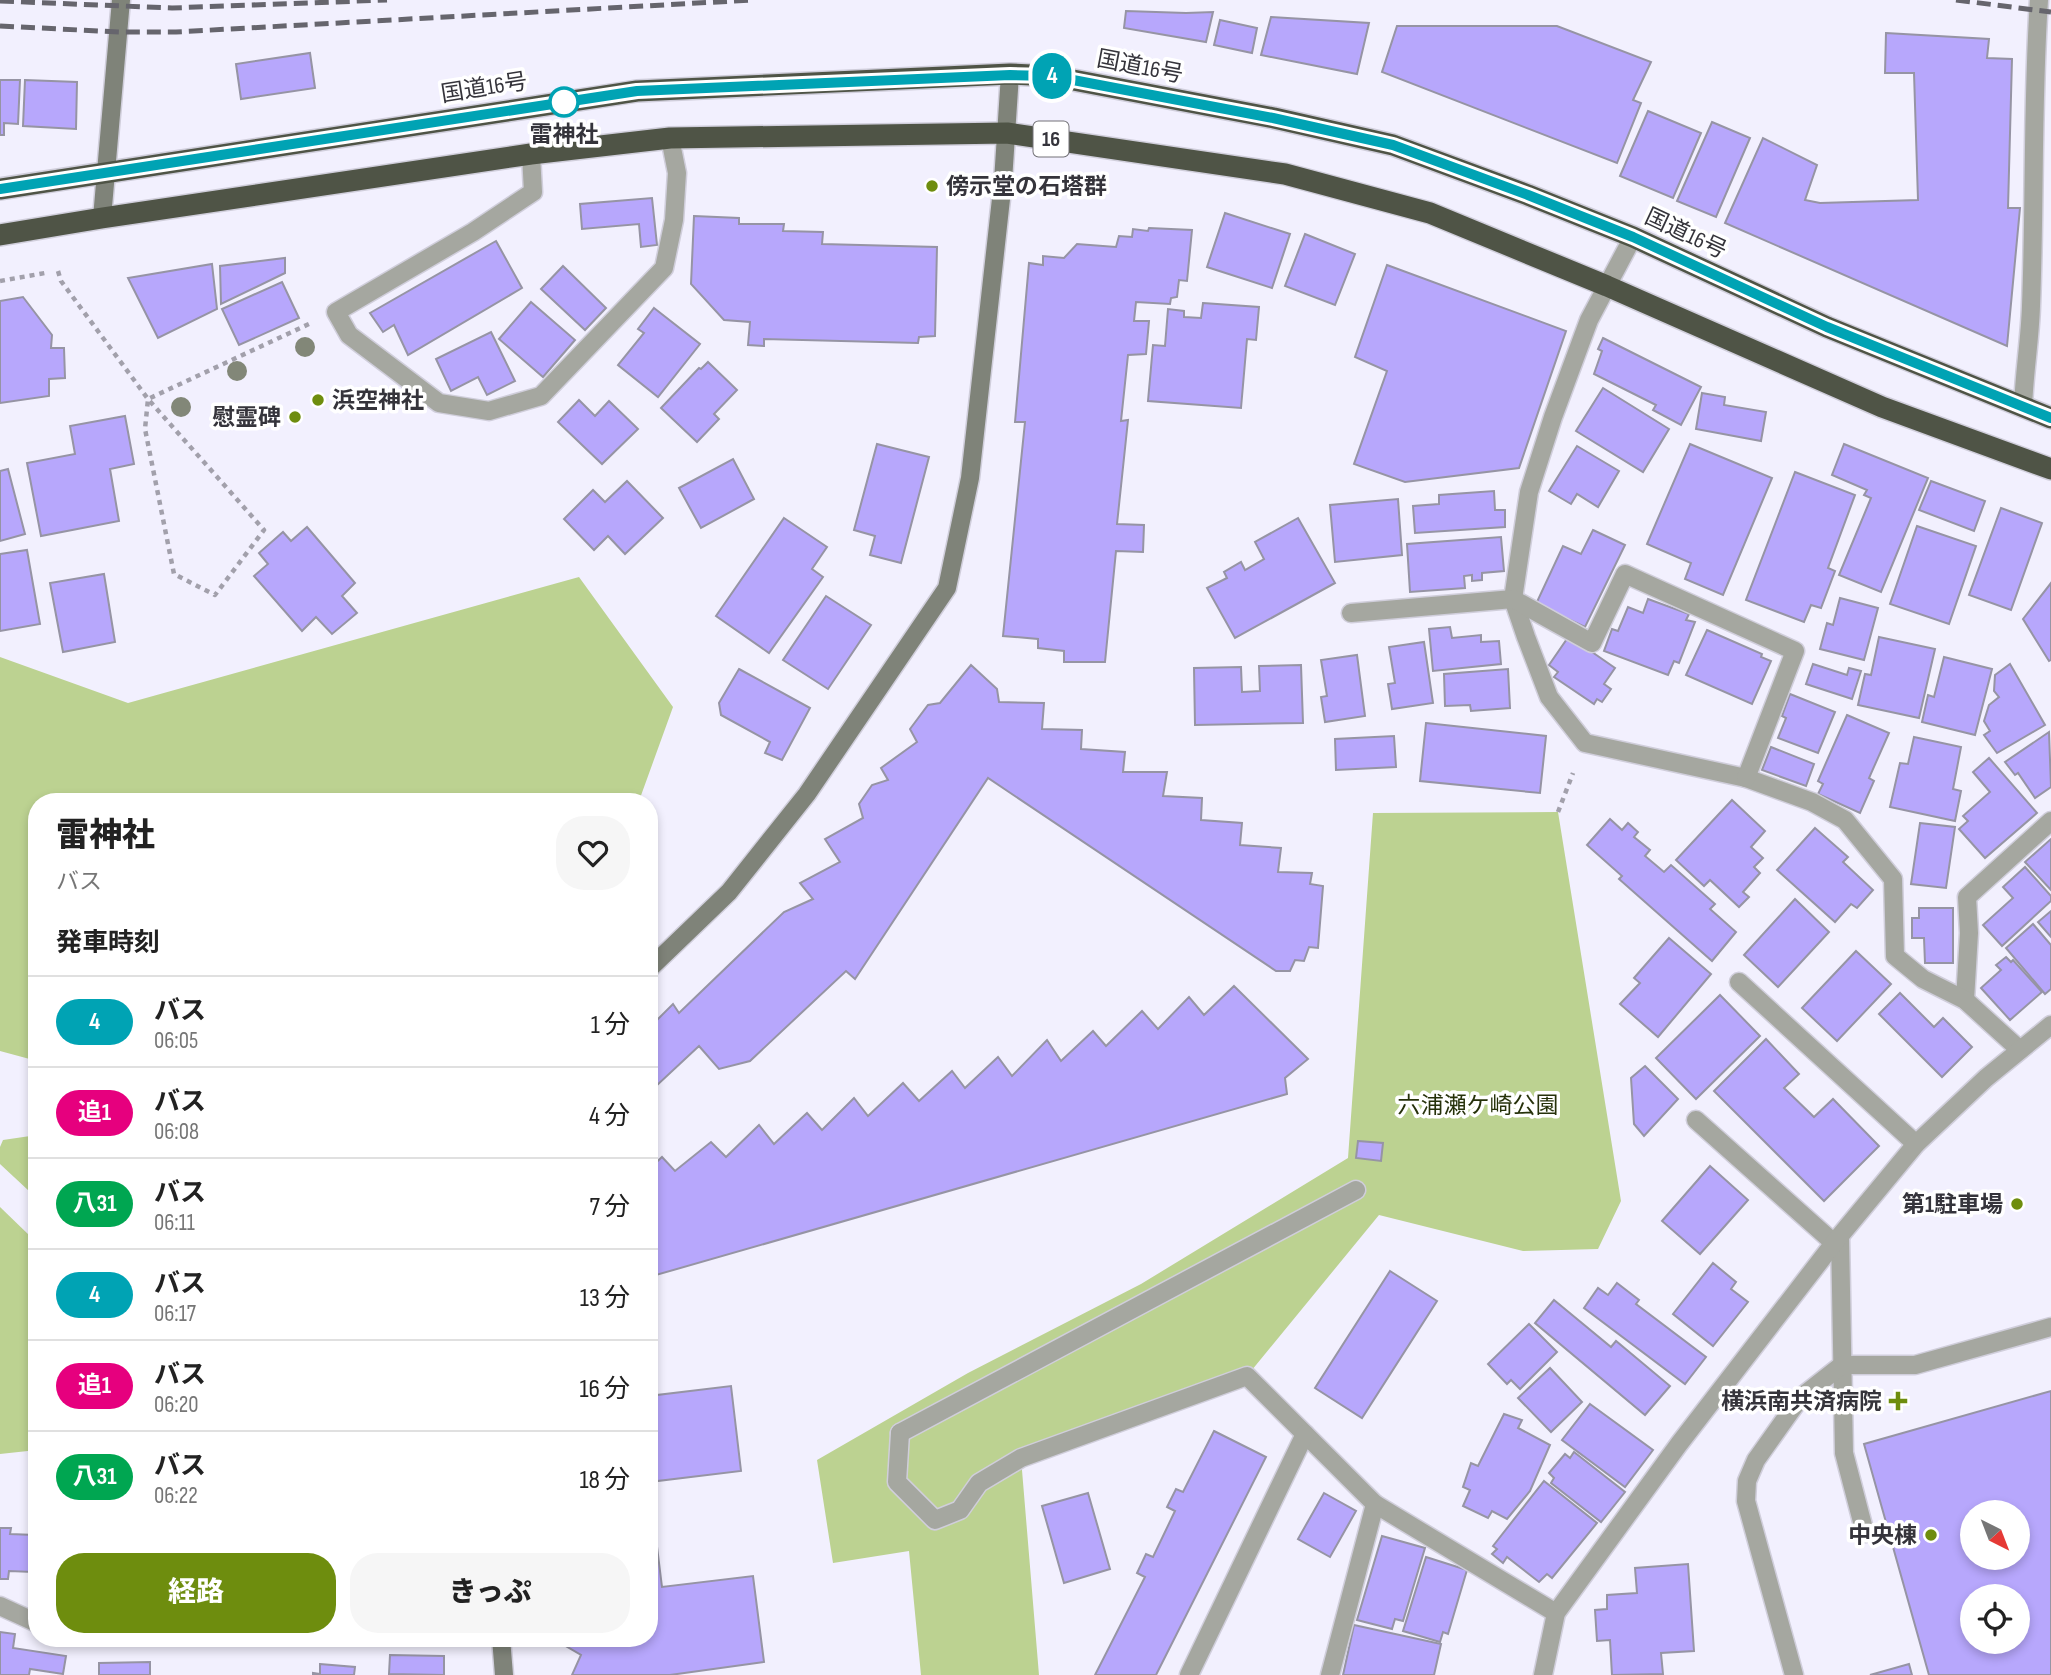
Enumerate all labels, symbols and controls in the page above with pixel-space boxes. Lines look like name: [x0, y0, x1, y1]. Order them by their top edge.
street label: 国道16号: [1094, 45, 1185, 89]
line badge: 4: [1029, 53, 1075, 99]
text: 4: [1046, 61, 1058, 90]
street label: 国道16号: [439, 67, 529, 109]
marker: 雷神社: [549, 87, 579, 117]
place label: 雷神社: [530, 121, 599, 149]
road number: 16: [1034, 122, 1068, 156]
place label: 傍示堂の石塔群: [946, 173, 1107, 201]
marker: 傍示堂の石塔群: [924, 178, 940, 194]
street label: 国道16号: [1640, 203, 1731, 265]
place label: 浜空神社: [332, 387, 424, 415]
marker: 浜空神社: [310, 392, 326, 408]
place label: 慰霊碑: [212, 404, 281, 432]
marker: 慰霊碑: [287, 409, 303, 425]
text: 雷神社: [56, 816, 155, 856]
button: heart: [556, 816, 630, 890]
text: バス: [56, 868, 102, 896]
text: 発車時刻: [56, 928, 160, 959]
text: バス: [154, 996, 206, 1027]
text: 4: [89, 1007, 100, 1036]
text: 1 分: [591, 1010, 630, 1041]
text: 06:05: [154, 1027, 198, 1055]
text: バス: [154, 1087, 206, 1118]
park label: 六浦瀬ケ崎公園: [1398, 1092, 1559, 1120]
text: 追1: [78, 1098, 111, 1127]
text: 4 分: [589, 1101, 630, 1132]
text: 06:08: [154, 1118, 199, 1146]
text: バス: [154, 1178, 206, 1209]
text: 八31: [72, 1189, 117, 1218]
place label: 第1駐車場: [1902, 1191, 2003, 1219]
text: 7 分: [589, 1192, 630, 1223]
marker: 第1駐車場: [2009, 1196, 2025, 1212]
text: 06:11: [154, 1209, 195, 1237]
text: バス: [154, 1269, 206, 1300]
text: 4: [89, 1280, 100, 1309]
text: 13 分: [580, 1283, 630, 1314]
text: 06:17: [154, 1300, 196, 1328]
text: バス: [154, 1360, 206, 1391]
text: 追1: [78, 1371, 111, 1400]
text: 16 分: [579, 1374, 630, 1405]
place label: 横浜南共済病院: [1721, 1388, 1882, 1416]
text: 06:20: [154, 1391, 198, 1419]
marker: 横浜南共済病院: [1888, 1391, 1908, 1411]
text: バス: [154, 1451, 206, 1482]
text: 八31: [72, 1462, 117, 1491]
text: 18 分: [579, 1465, 630, 1496]
text: 06:22: [154, 1482, 198, 1510]
north arrow: [1960, 1500, 2030, 1570]
map controls: [1960, 1500, 2030, 1654]
place label: 中央棟: [1848, 1522, 1917, 1550]
marker: 中央棟: [1923, 1527, 1939, 1543]
button: 経路: [56, 1553, 336, 1633]
button: きっぷ: [350, 1553, 630, 1633]
button: locate: [1960, 1584, 2030, 1654]

